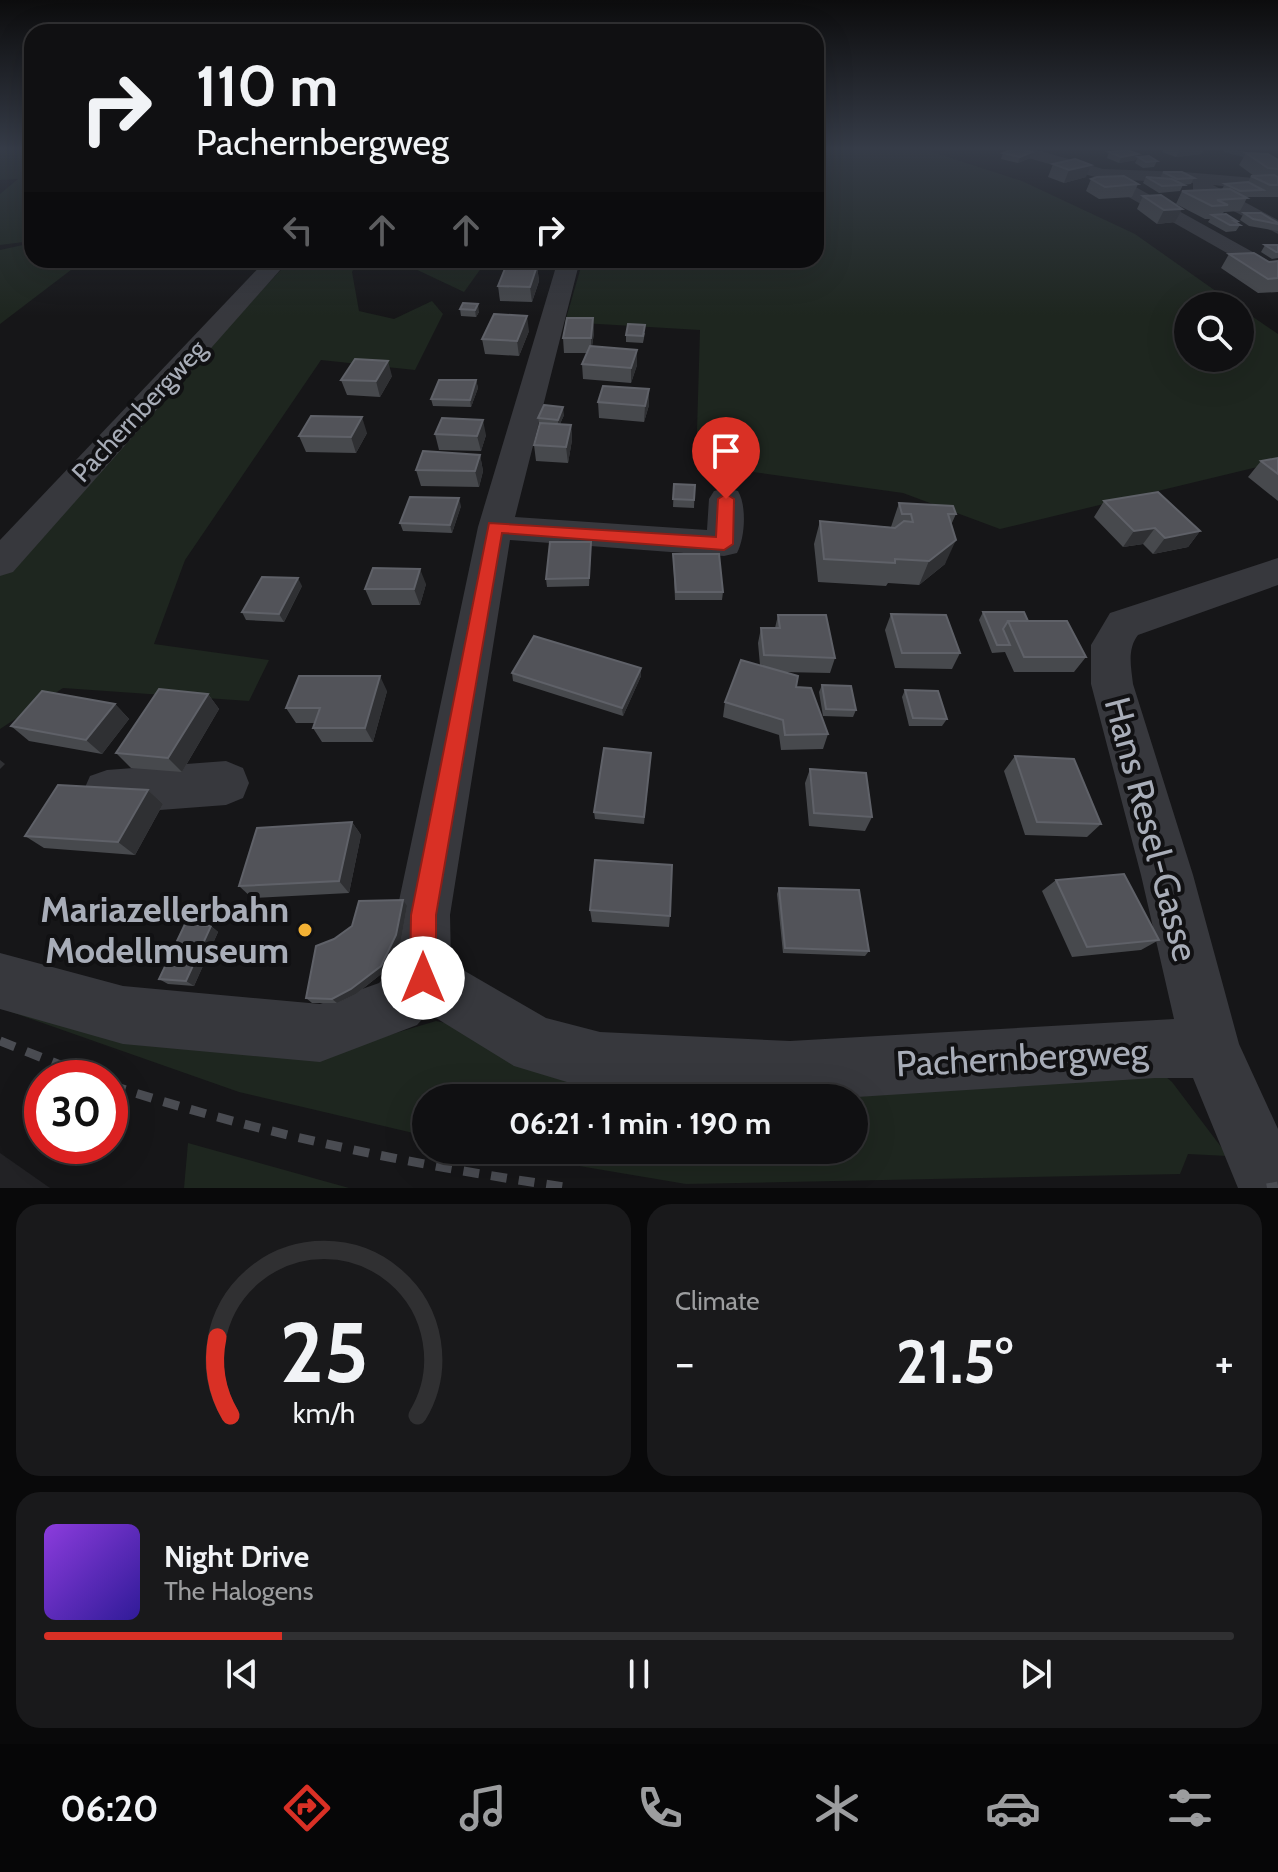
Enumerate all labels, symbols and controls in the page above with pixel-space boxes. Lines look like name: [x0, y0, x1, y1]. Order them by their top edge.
text: 110 m: [196, 52, 338, 120]
icon: right: [64, 56, 168, 160]
text: Pachernbergweg: [196, 120, 449, 164]
icon: left: [276, 208, 320, 252]
icon: ahead: [360, 208, 404, 252]
icon: ahead: [444, 208, 488, 252]
icon: right: [528, 208, 572, 252]
map controls: [1174, 292, 1254, 372]
button: search: [1174, 292, 1254, 372]
street label: Pachernbergweg: [65, 333, 214, 489]
pin: [692, 417, 760, 499]
icon: arrive: [704, 429, 748, 473]
street label: Hans Resel-Gasse: [1096, 692, 1208, 966]
place label: Mariazellerbahn Modellmuseum: [40, 887, 289, 972]
marker: Mariazellerbahn Modellmuseum: [296, 921, 314, 939]
position arrow: [381, 936, 465, 1020]
street label: Pachernbergweg: [895, 1028, 1151, 1086]
speed limit sign: 30: [24, 1060, 128, 1164]
text: 06:21 · 1 min · 190 m: [509, 1105, 771, 1142]
text: Climate: [675, 1285, 760, 1317]
text: 25: [279, 1302, 368, 1403]
text: 21.5°: [896, 1325, 1013, 1398]
text: −: [675, 1336, 694, 1389]
text: +: [1215, 1336, 1234, 1389]
text: km/h: [292, 1395, 355, 1430]
text: Night Drive: [164, 1538, 309, 1575]
text: The Halogens: [164, 1575, 313, 1607]
icon: previous: [220, 1652, 264, 1696]
icon: pause: [617, 1652, 661, 1696]
icon: next: [1014, 1652, 1058, 1696]
icon: directions: [279, 1780, 335, 1836]
icon: music: [455, 1780, 511, 1836]
icon: phone: [632, 1780, 688, 1836]
icon: climate: [809, 1780, 865, 1836]
icon: car: [985, 1780, 1041, 1836]
icon: filters: [1162, 1780, 1218, 1836]
text: 06:20: [60, 1786, 158, 1830]

